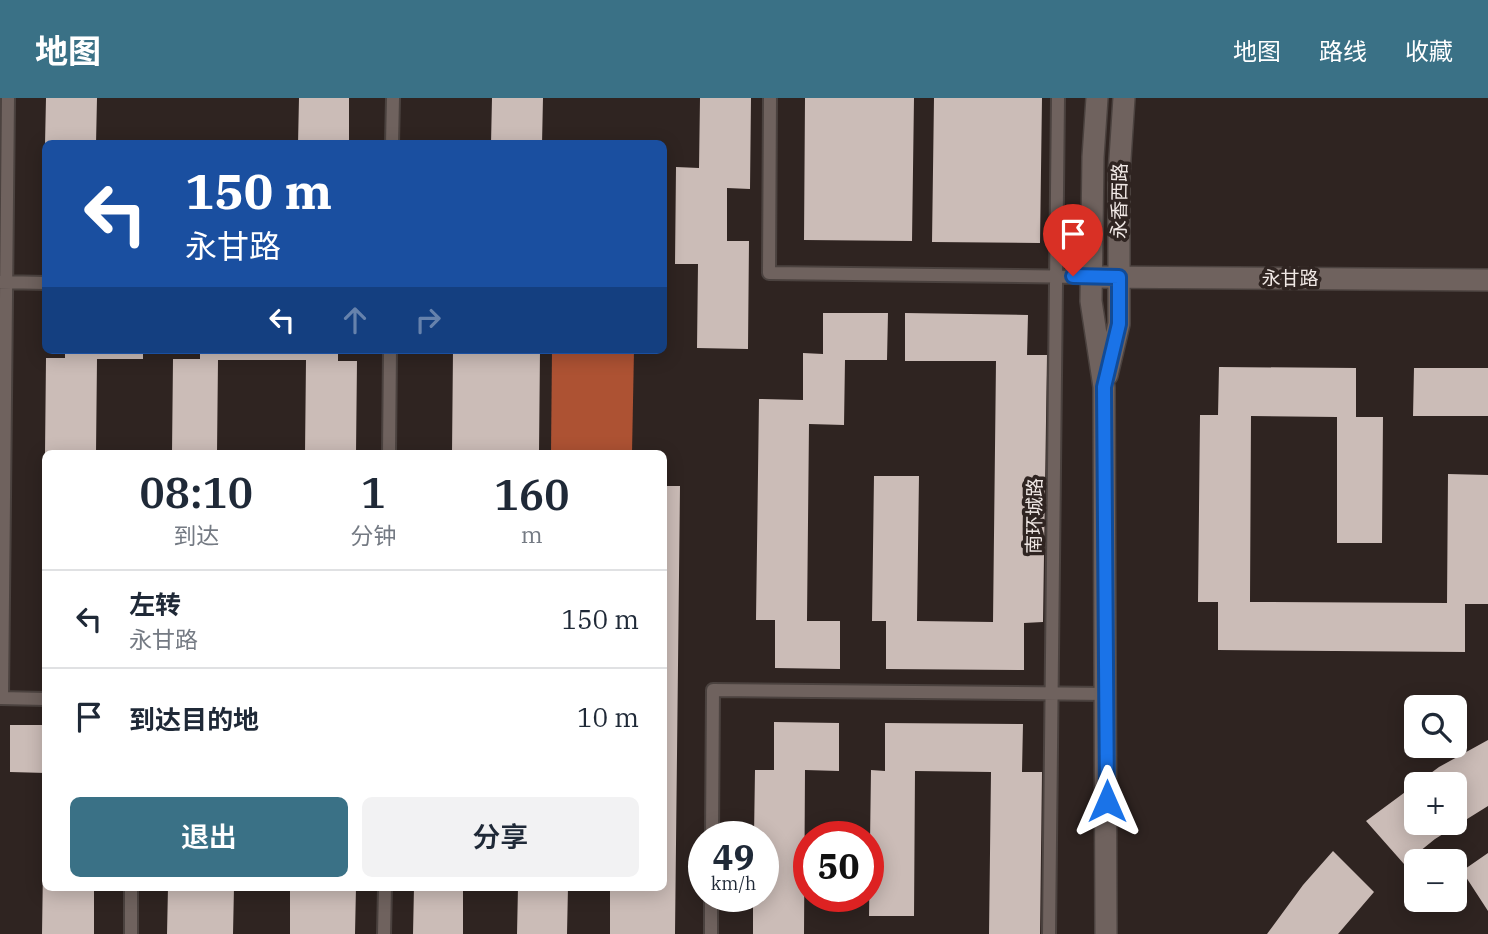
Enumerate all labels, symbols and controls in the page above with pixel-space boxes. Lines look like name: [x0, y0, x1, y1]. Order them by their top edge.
text: 地图: [35, 29, 101, 72]
text: 地图: [1233, 35, 1281, 67]
text: 路线: [1319, 35, 1367, 67]
text: 收藏: [1405, 35, 1453, 67]
text: 150 m: [185, 159, 332, 222]
street label: 永香西路: [1106, 163, 1132, 239]
icon: left: [70, 168, 161, 259]
pin: [1043, 204, 1103, 276]
icon: arrive: [1054, 215, 1092, 253]
text: 永甘路: [185, 225, 281, 267]
street label: 永甘路: [1261, 266, 1319, 290]
icon: left: [263, 301, 301, 339]
icon: ahead: [336, 301, 374, 339]
icon: right: [409, 301, 447, 339]
text: 08:10: [140, 465, 253, 520]
text: 1: [361, 465, 386, 520]
text: 160: [494, 467, 569, 522]
street label: 南环城路: [1021, 478, 1047, 554]
text: m: [521, 519, 543, 549]
text: 到达: [173, 520, 219, 550]
text: 分钟: [350, 520, 396, 550]
text: 左转: [129, 587, 181, 621]
icon: left: [70, 600, 108, 638]
text: 150 m: [561, 602, 639, 636]
text: 永甘路: [129, 624, 198, 654]
map controls: [1404, 695, 1467, 912]
button: search: [1404, 695, 1467, 758]
icon: arrive: [70, 698, 108, 736]
text: 10 m: [577, 700, 639, 734]
text: 到达目的地: [129, 702, 259, 736]
position arrow: [1070, 764, 1144, 838]
button: +: [1404, 772, 1467, 835]
button: 退出: [70, 797, 348, 877]
button: 分享: [362, 797, 639, 877]
speed limit sign: 50: [793, 821, 884, 912]
text: 49: [712, 834, 755, 880]
button: −: [1404, 849, 1467, 912]
text: km/h: [711, 872, 756, 895]

